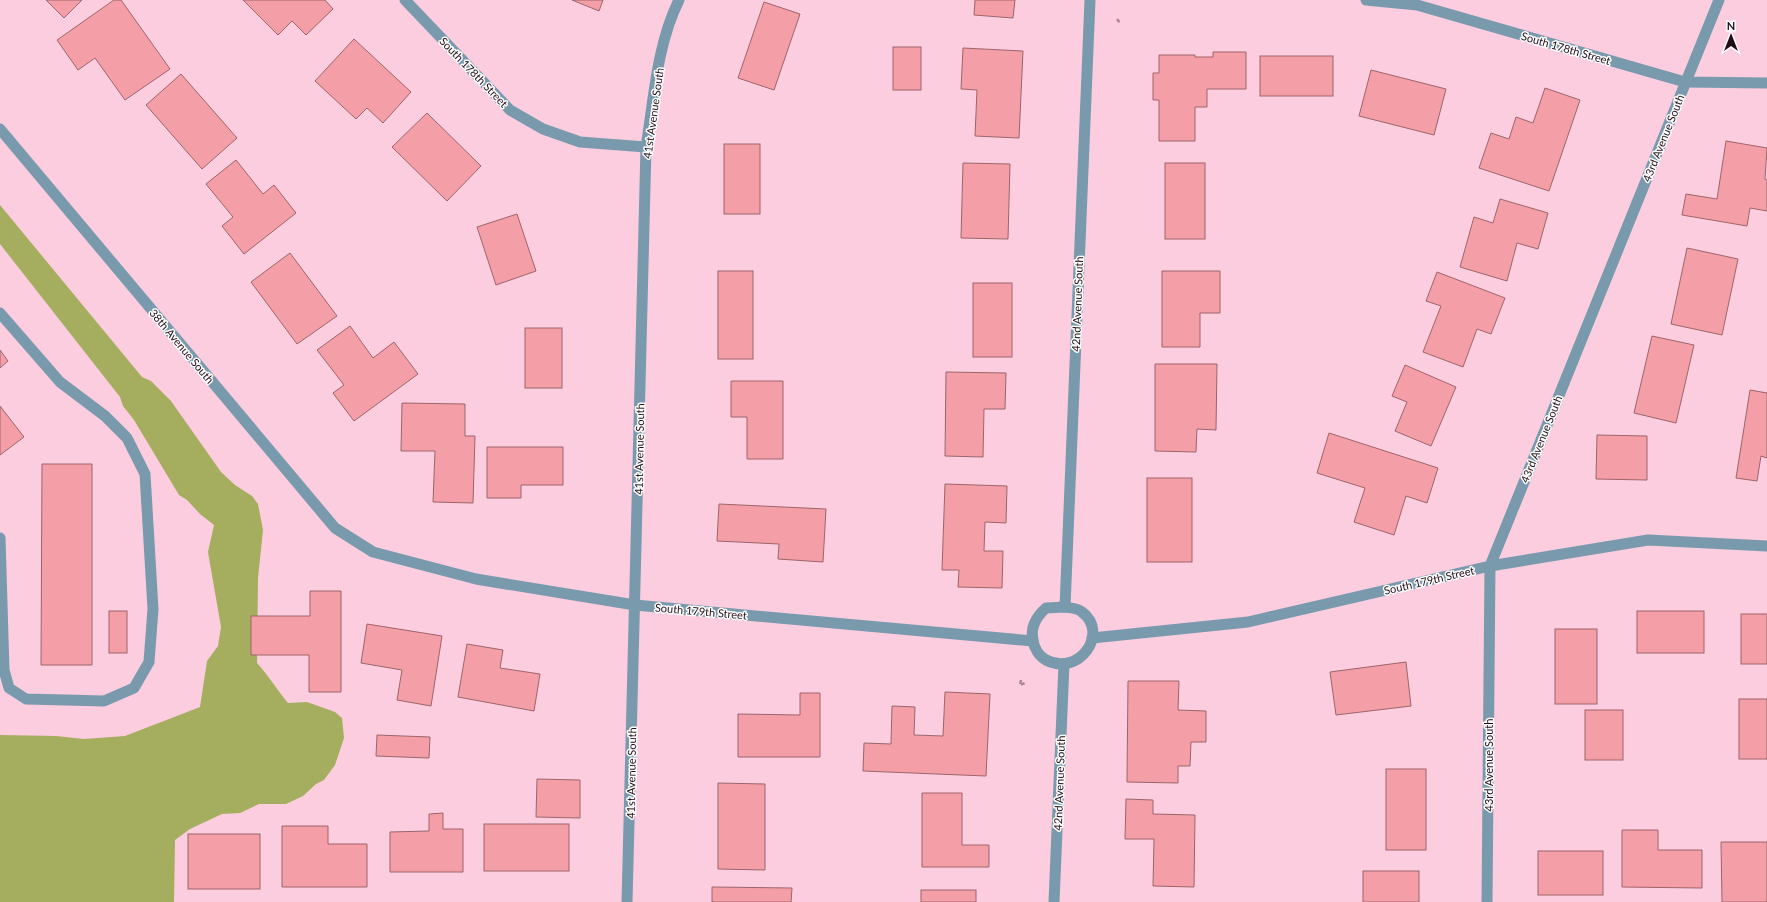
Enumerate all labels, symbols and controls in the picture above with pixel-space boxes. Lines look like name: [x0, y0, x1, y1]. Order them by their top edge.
north arrow: [1711, 16, 1751, 56]
text: N: [1727, 19, 1735, 32]
street label: South 178th Street: [1520, 29, 1612, 67]
street label: South 178th Street: [437, 34, 511, 110]
street label: 41st Avenue South: [640, 67, 666, 159]
street label: 43rd Avenue South: [1640, 93, 1686, 183]
street label: 42nd Avenue South: [1069, 256, 1085, 352]
street label: 38th Avenue South: [147, 306, 217, 386]
street label: 43rd Avenue South: [1518, 394, 1564, 484]
street label: 41st Avenue South: [632, 403, 646, 495]
street label: South 179th Street: [1383, 563, 1475, 597]
street label: South 179th Street: [654, 601, 748, 621]
street label: 43rd Avenue South: [1482, 719, 1495, 811]
street label: 41st Avenue South: [624, 727, 638, 819]
street label: 42nd Avenue South: [1051, 735, 1067, 831]

